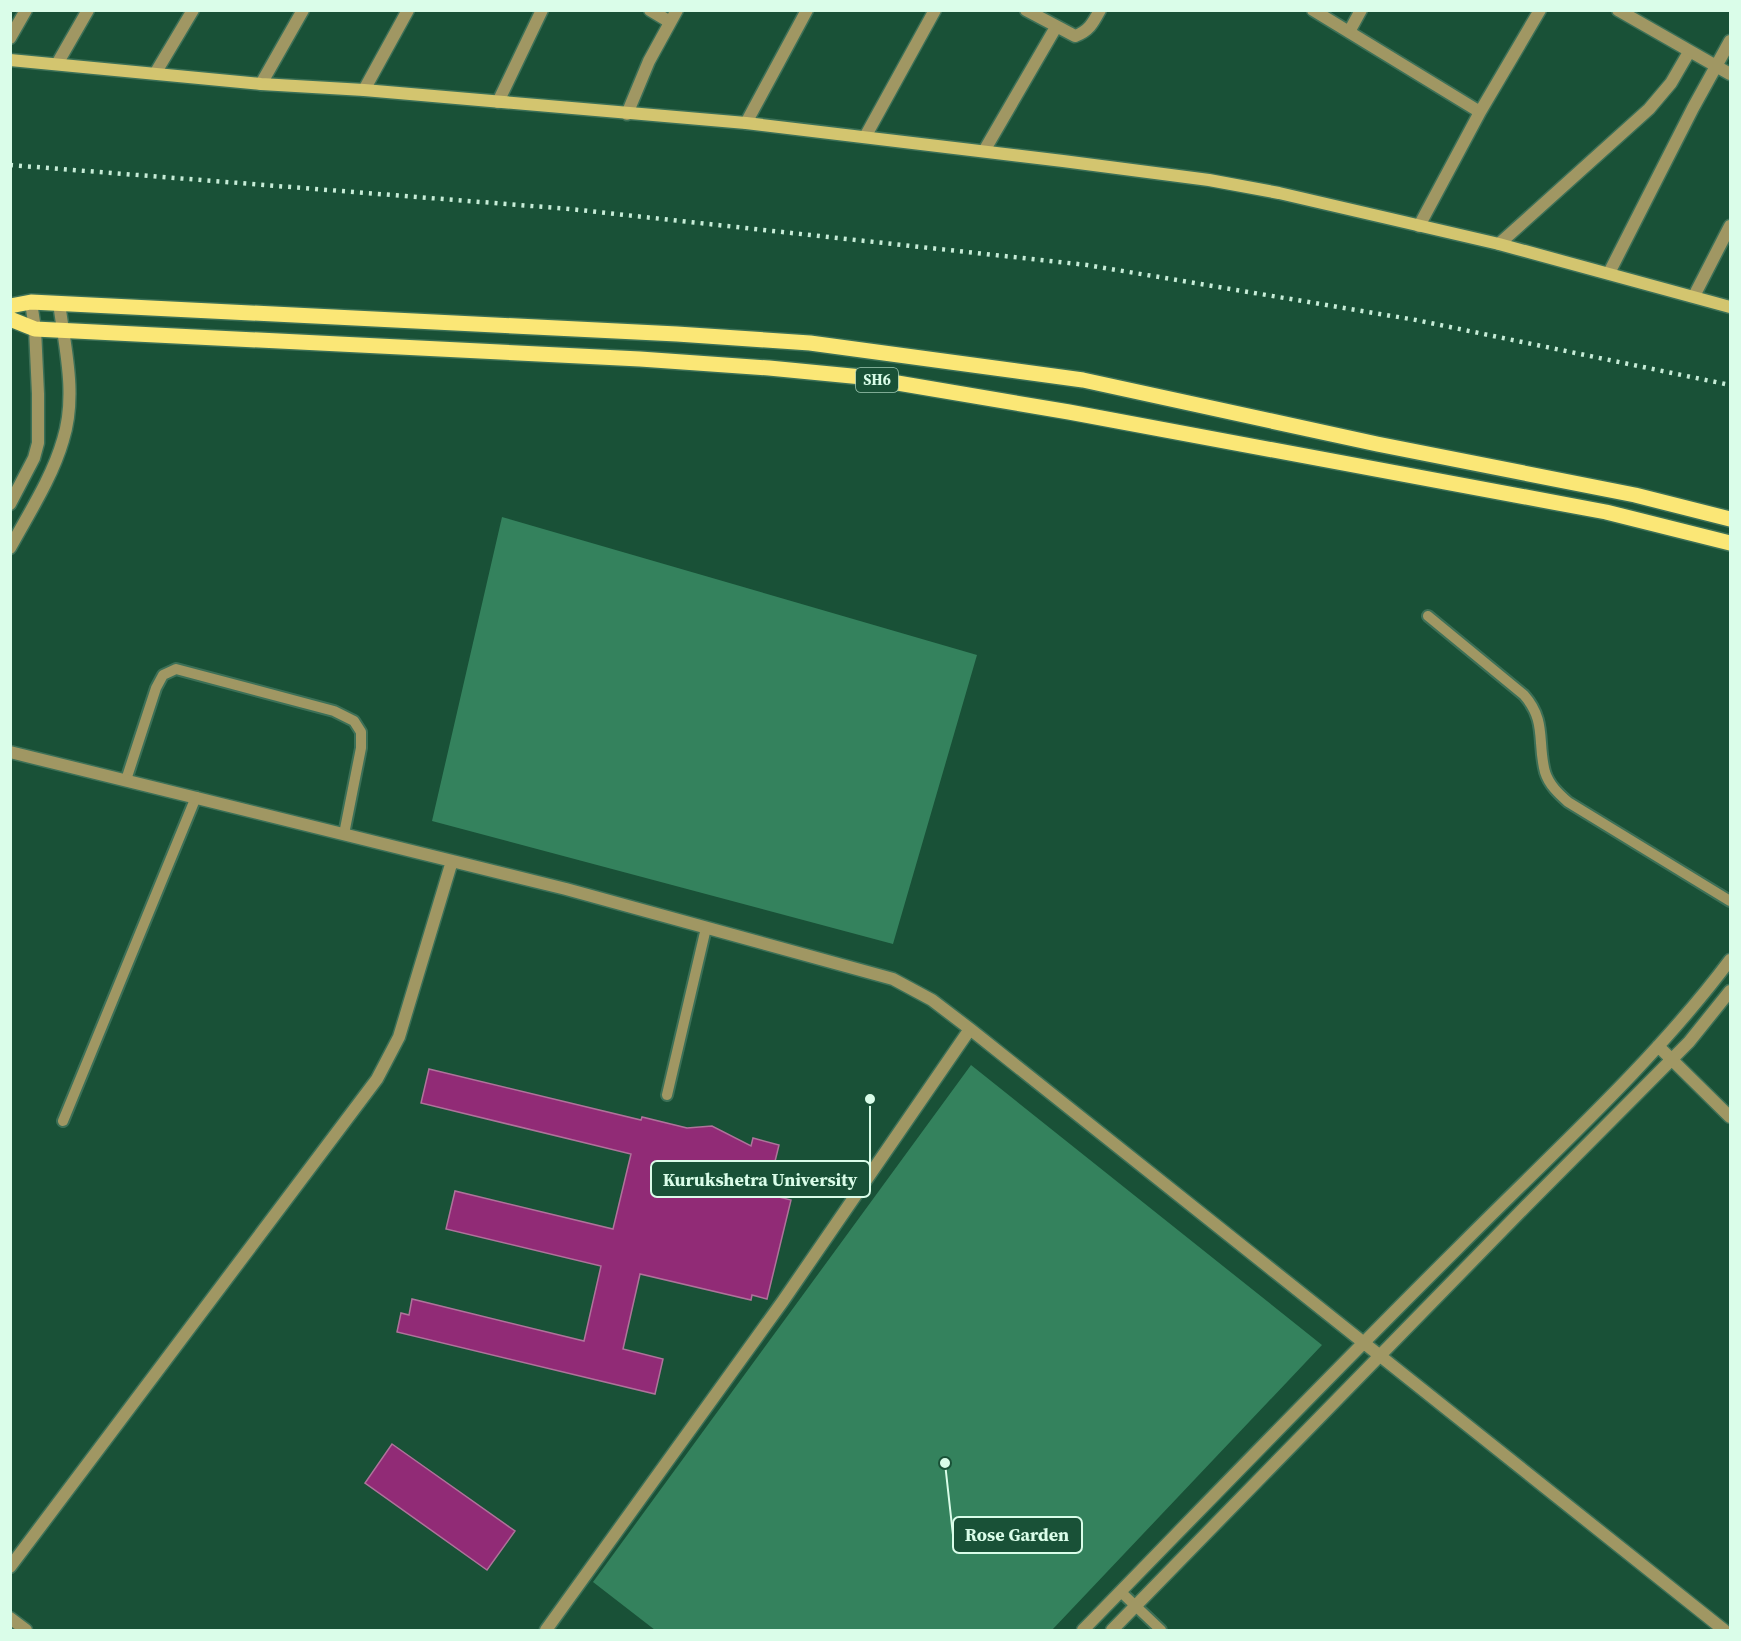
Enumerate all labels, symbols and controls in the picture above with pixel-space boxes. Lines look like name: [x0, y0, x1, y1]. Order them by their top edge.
road number: SH6: [856, 368, 898, 392]
callout: Kurukshetra University: [651, 1161, 870, 1197]
text: Kurukshetra University: [663, 1167, 858, 1192]
callout: Rose Garden: [953, 1517, 1082, 1553]
text: Rose Garden: [965, 1522, 1069, 1547]

